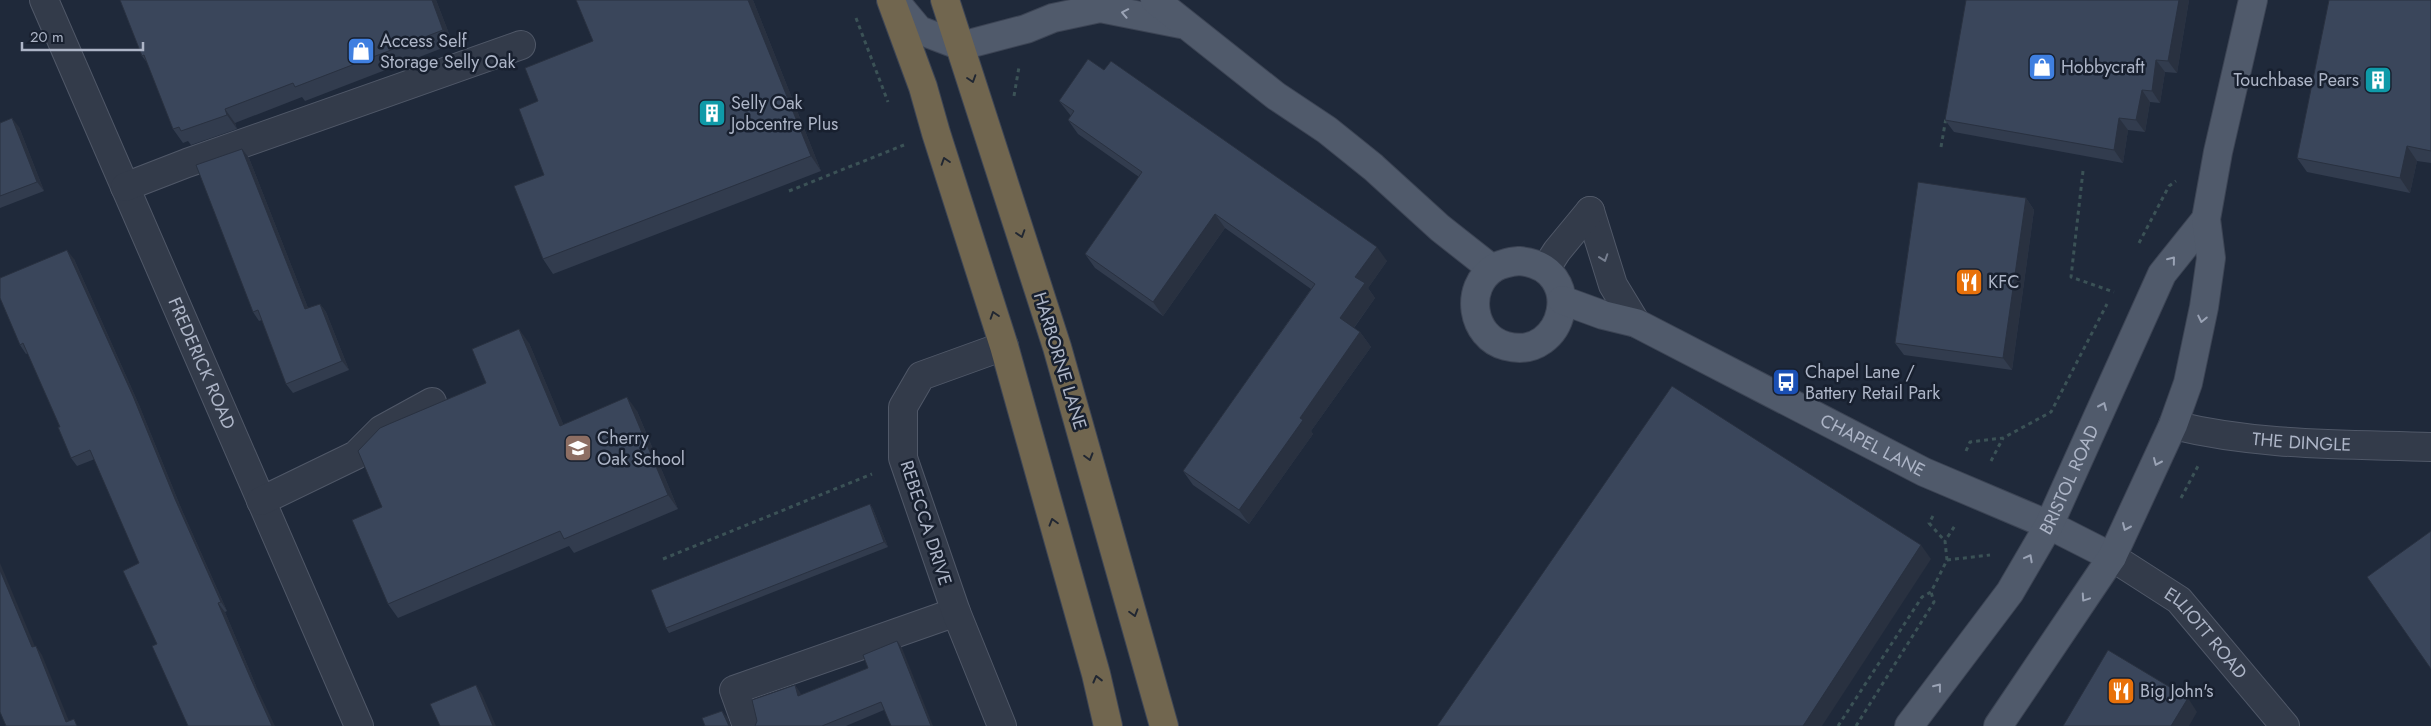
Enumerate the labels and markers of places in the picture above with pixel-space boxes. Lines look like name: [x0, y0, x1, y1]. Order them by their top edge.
place label: Access Self Storage Selly Oak: [380, 28, 515, 75]
shop icon: Access Self Storage Selly Oak: [346, 36, 376, 66]
shop icon: Hobbycraft: [2027, 52, 2057, 82]
place label: Hobbycraft: [2061, 54, 2145, 80]
building icon: Touchbase Pears: [2363, 65, 2393, 95]
place label: Touchbase Pears: [2234, 67, 2359, 93]
place label: Selly Oak Jobcentre Plus: [729, 90, 838, 137]
building icon: Selly Oak Jobcentre Plus: [697, 98, 727, 128]
restaurant icon: KFC: [1954, 267, 1984, 297]
place label: KFC: [1988, 269, 2020, 295]
place label: Chapel Lane / Battery Retail Park: [1805, 359, 1940, 406]
bus stop icon: Chapel Lane / Battery Retail Park: [1771, 367, 1801, 397]
place label: Cherry Oak School: [597, 425, 685, 472]
school or university icon: Cherry Oak School: [563, 433, 593, 463]
restaurant icon: Big John's: [2106, 676, 2136, 706]
place label: Big John's: [2140, 678, 2213, 704]

